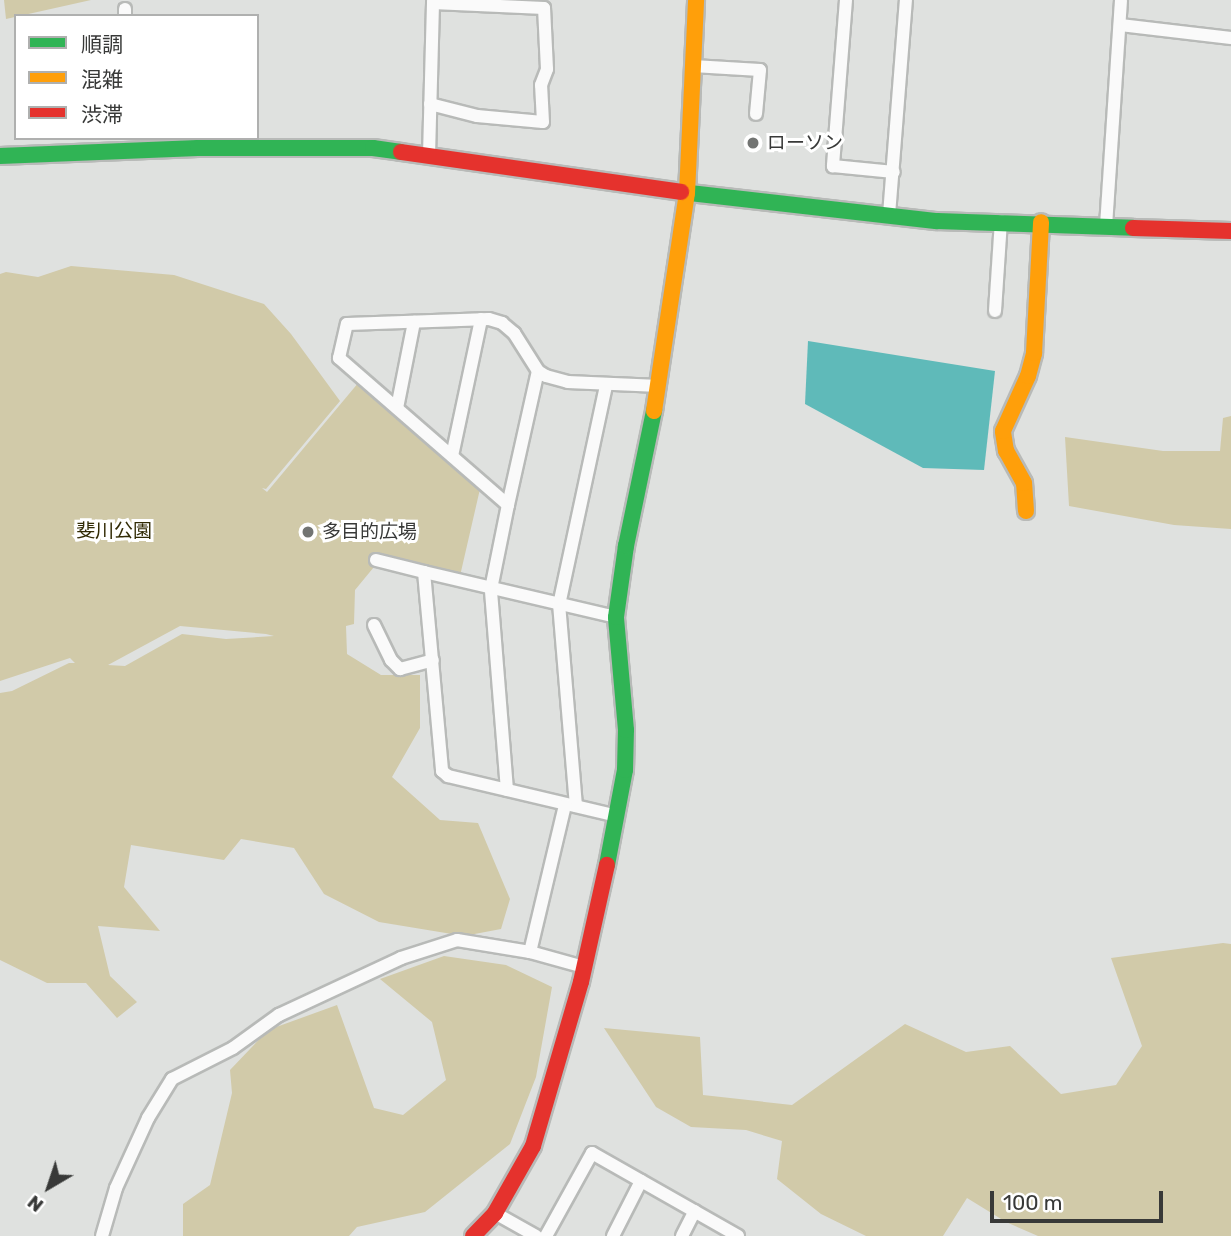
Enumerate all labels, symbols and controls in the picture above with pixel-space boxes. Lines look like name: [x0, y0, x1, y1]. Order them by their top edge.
legend: [14, 14, 259, 140]
text: 順調: [81, 32, 123, 57]
text: 混雑: [81, 67, 123, 92]
text: 渋滞: [81, 102, 123, 127]
place label: ローソン: [767, 132, 843, 154]
marker: ローソン: [745, 135, 761, 151]
park label: 斐川公園: [76, 520, 152, 542]
place label: 多目的広場: [322, 521, 417, 543]
marker: 多目的広場: [300, 524, 316, 540]
north arrow: [14, 1152, 84, 1222]
scale bar: [993, 1176, 1166, 1220]
text: N: [23, 1190, 48, 1217]
text: 100 m: [1003, 1190, 1062, 1215]

